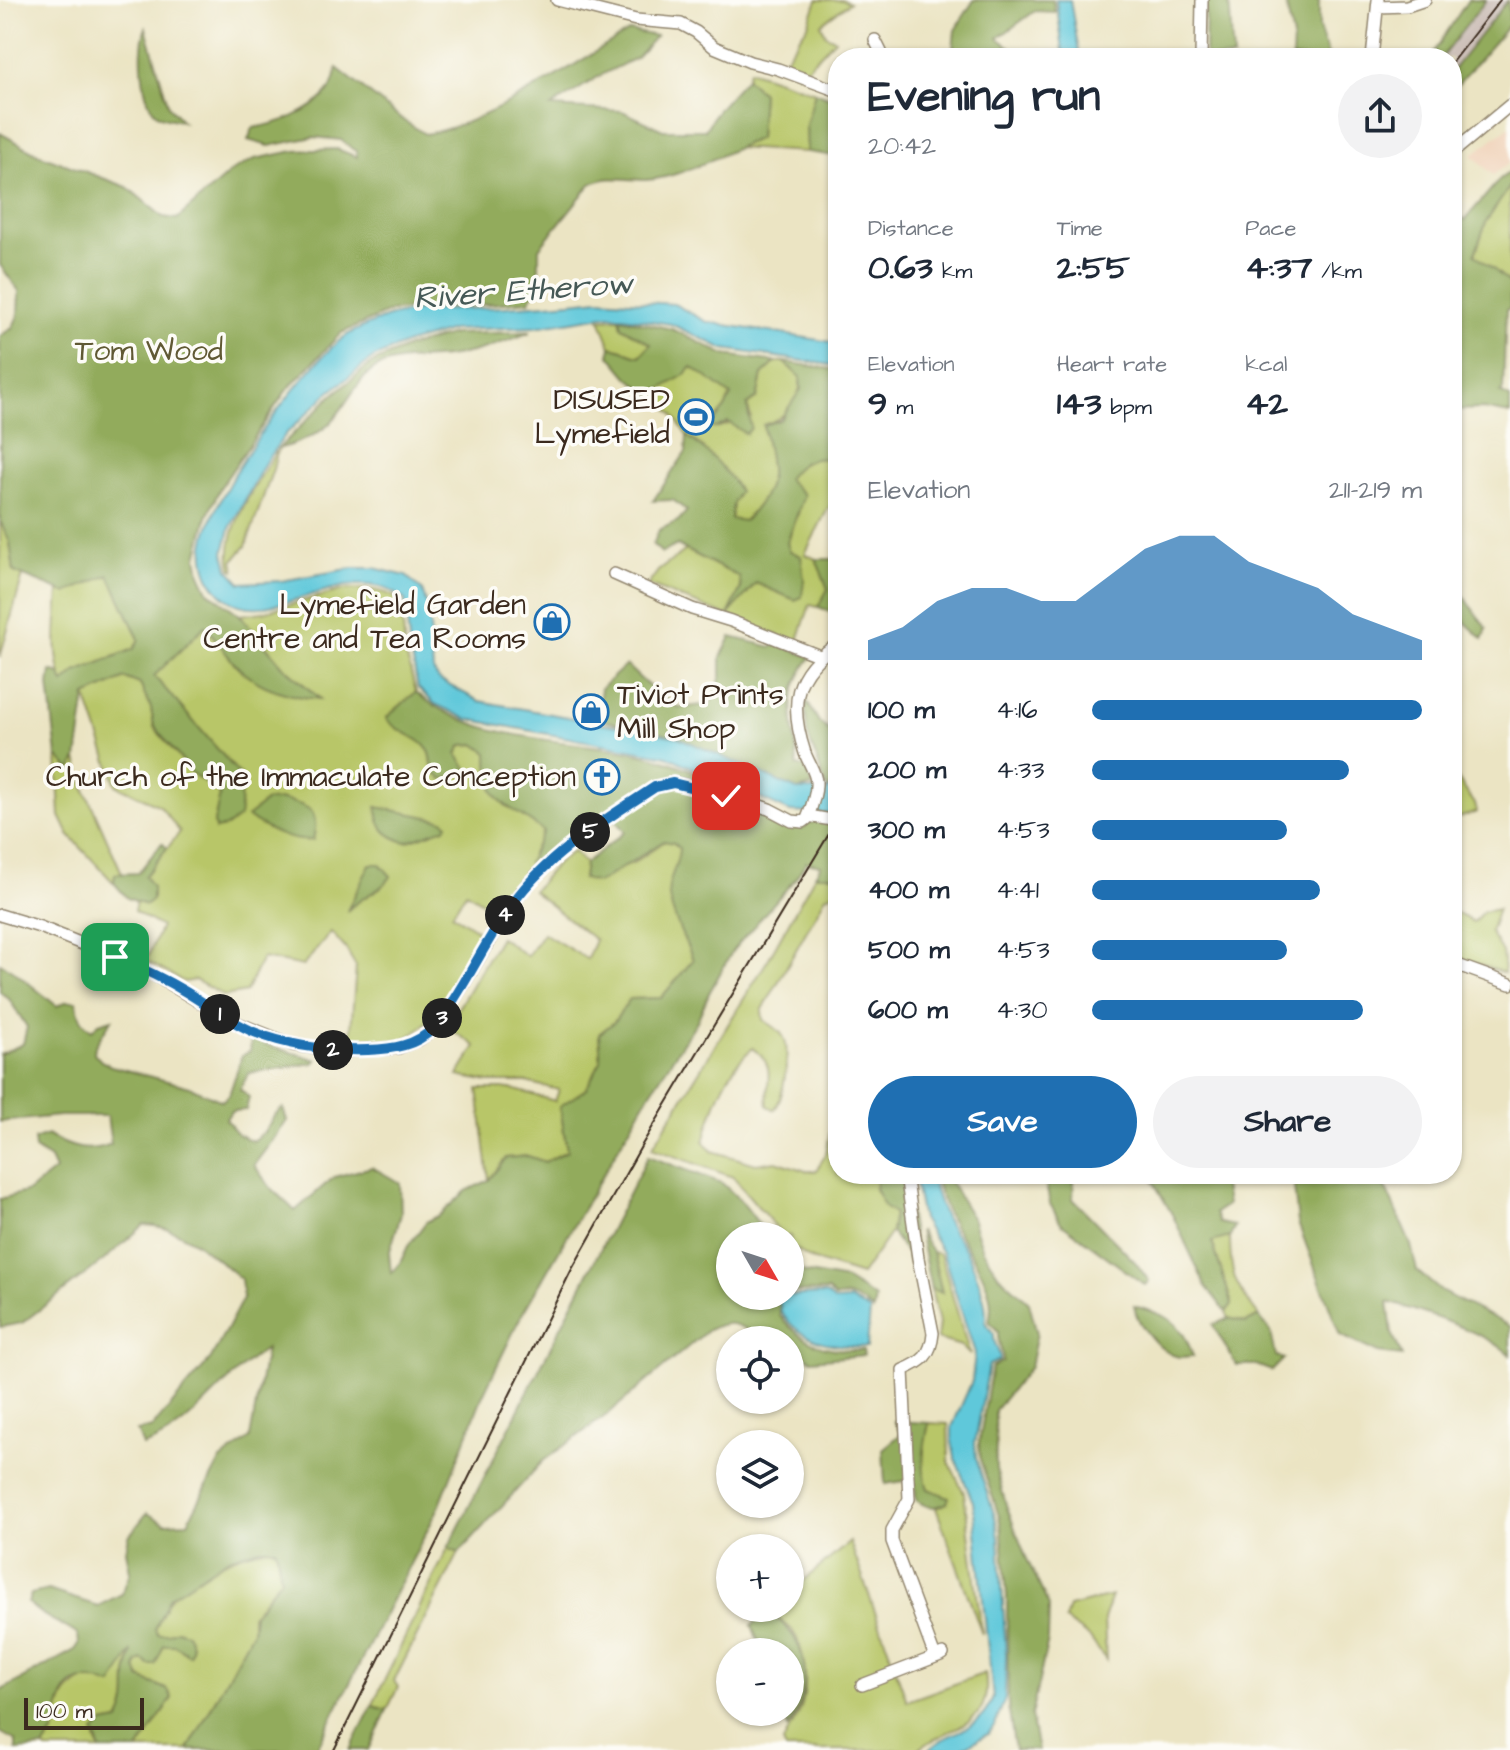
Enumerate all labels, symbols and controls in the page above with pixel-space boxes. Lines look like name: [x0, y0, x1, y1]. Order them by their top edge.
text: Evening run: [868, 67, 1100, 128]
button: share: [1338, 74, 1422, 158]
text: 20:42: [868, 128, 936, 164]
text: Distance: [868, 213, 954, 244]
text: Time: [1057, 213, 1103, 244]
text: Pace: [1245, 213, 1296, 244]
text: 0.63: [868, 244, 933, 292]
text: 2:55: [1057, 244, 1130, 292]
text: 4:37: [1245, 244, 1312, 292]
text: km: [933, 256, 972, 287]
text: /km: [1312, 256, 1362, 287]
water label: River Etherow: [412, 261, 636, 321]
park label: Tom Wood: [75, 330, 223, 372]
text: Elevation: [868, 349, 955, 380]
text: Heart rate: [1057, 349, 1167, 380]
text: kcal: [1245, 349, 1287, 380]
place label: DISUSED Lymefield: [535, 379, 670, 456]
text: 9: [868, 380, 887, 428]
text: 143: [1057, 380, 1101, 428]
text: 42: [1245, 380, 1288, 428]
text: m: [887, 392, 913, 423]
text: bpm: [1101, 392, 1152, 423]
sports icon: DISUSED Lymefield: [677, 398, 715, 436]
text: Elevation: [868, 472, 970, 508]
text: 211–219 m: [1329, 472, 1422, 508]
place label: Lymefield Garden Centre and Tea Rooms: [203, 584, 526, 660]
shop icon: Lymefield Garden Centre and Tea Rooms: [533, 603, 571, 641]
place label: Tiviot Prints Mill Shop: [617, 674, 784, 750]
text: 100 m: [868, 692, 935, 728]
text: 4:16: [996, 692, 1038, 728]
shop icon: Tiviot Prints Mill Shop: [572, 693, 610, 731]
text: 200 m: [868, 752, 946, 788]
text: 4:33: [996, 752, 1045, 788]
place label: Church of the Immaculate Conception: [46, 756, 576, 798]
church icon: Church of the Immaculate Conception: [583, 758, 621, 796]
pin: [692, 762, 760, 830]
icon: check: [704, 774, 748, 818]
pin: 5: [570, 812, 610, 852]
text: 300 m: [868, 812, 945, 848]
text: 4:53: [996, 812, 1050, 848]
text: 5: [582, 816, 598, 847]
text: 400 m: [868, 872, 949, 908]
text: 4:41: [996, 872, 1039, 908]
pin: 4: [485, 895, 525, 935]
text: 4: [498, 899, 512, 930]
pin: [81, 923, 149, 991]
text: 500 m: [868, 932, 950, 968]
text: 4:53: [996, 932, 1050, 968]
icon: arrive: [93, 935, 137, 979]
text: 600 m: [868, 992, 948, 1028]
text: 4:30: [996, 992, 1048, 1028]
pin: 1: [200, 994, 240, 1034]
text: 1: [219, 998, 221, 1029]
pin: 3: [422, 998, 462, 1038]
text: 3: [436, 1002, 448, 1033]
pin: 2: [313, 1030, 353, 1070]
text: 2: [327, 1034, 339, 1065]
button: Save: [868, 1076, 1137, 1168]
button: Share: [1153, 1076, 1422, 1168]
north arrow: [716, 1222, 804, 1310]
map controls: [716, 1222, 804, 1726]
button: locate: [716, 1326, 804, 1414]
button: layers: [716, 1430, 804, 1518]
button: +: [716, 1534, 804, 1622]
button: −: [716, 1638, 804, 1726]
scale bar: [24, 1694, 144, 1730]
text: 100 m: [36, 1696, 93, 1727]

